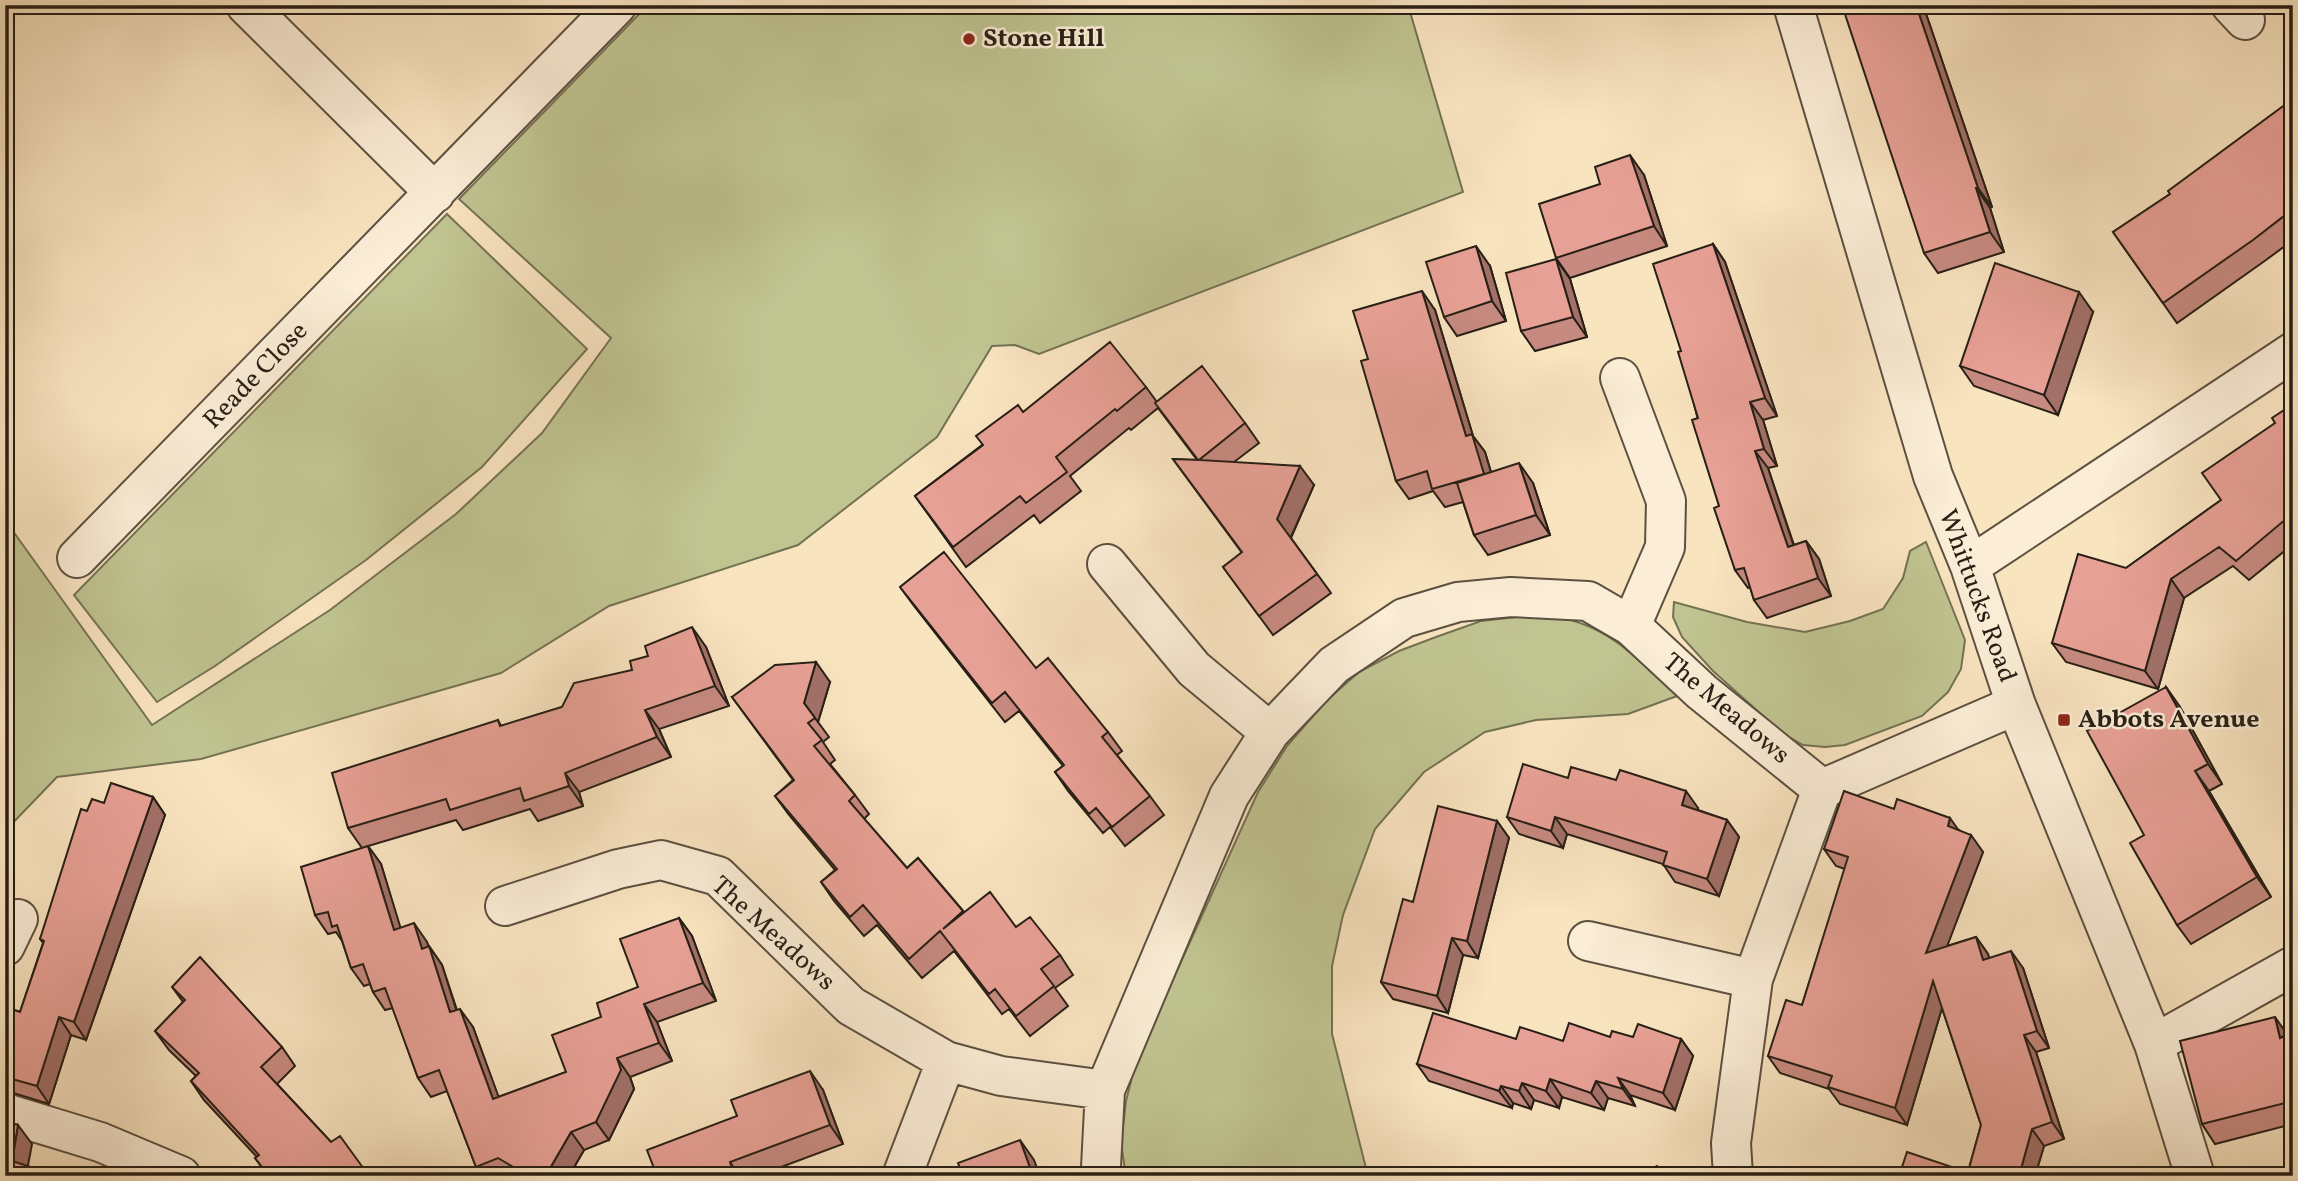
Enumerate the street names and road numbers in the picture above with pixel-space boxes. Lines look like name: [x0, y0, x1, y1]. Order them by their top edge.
street label: Reade Close: [196, 314, 316, 438]
street label: Whittucks Road: [1929, 504, 2025, 688]
street label: The Meadows: [1655, 645, 1797, 773]
street label: The Meadows: [703, 868, 843, 1000]

